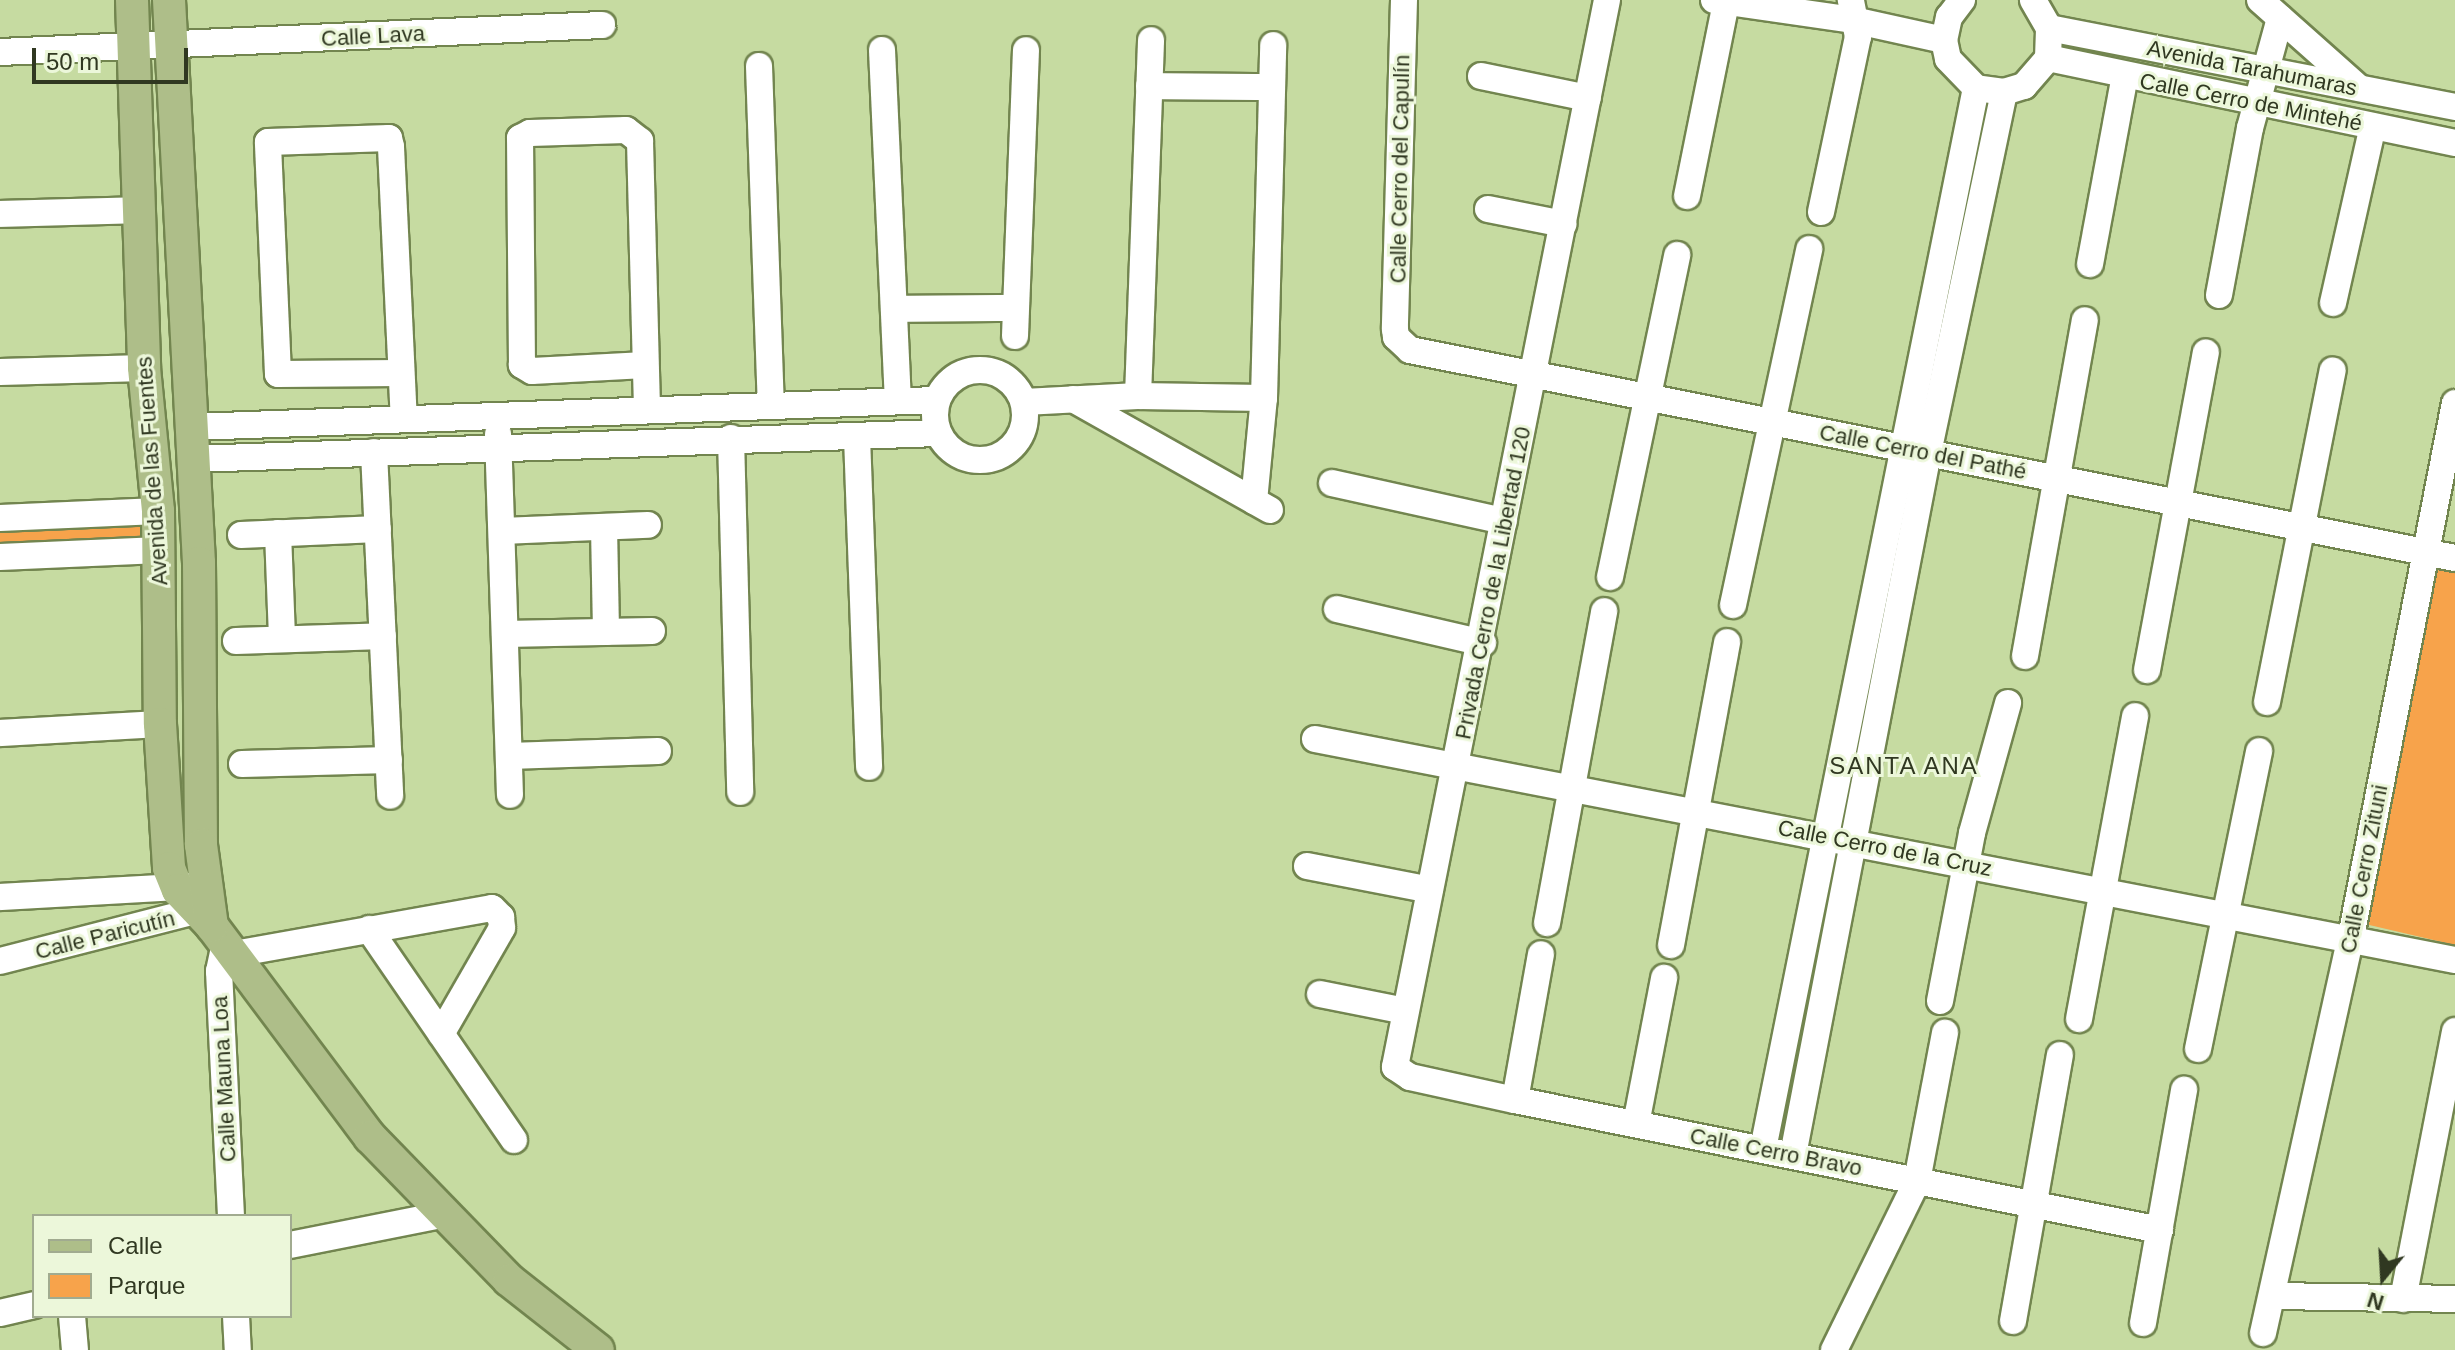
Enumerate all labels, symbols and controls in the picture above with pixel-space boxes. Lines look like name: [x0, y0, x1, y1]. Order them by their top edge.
street label: Calle Lava: [320, 20, 426, 52]
scale bar: [36, 32, 192, 82]
street label: Avenida Tarahumaras: [2145, 35, 2359, 101]
text: 50 m: [46, 48, 99, 75]
street label: Calle Cerro del Capulín: [1385, 54, 1415, 284]
street label: Calle Cerro de Mintehé: [2137, 67, 2365, 137]
street label: Avenida de las Fuentes: [131, 356, 173, 586]
street label: Calle Cerro del Pathé: [1817, 419, 2029, 485]
street label: Privada Cerro de la Libertad 120: [1450, 424, 1536, 742]
district label: SANTA ANA: [1828, 752, 1980, 780]
street label: Calle Cerro Zituni: [2335, 782, 2393, 956]
street label: Calle Cerro de la Cruz: [1776, 814, 1994, 882]
street label: Calle Paricutín: [32, 905, 178, 965]
street label: Calle Mauna Loa: [206, 995, 242, 1163]
street label: Calle Cerro Bravo: [1688, 1122, 1864, 1182]
legend: [32, 1214, 292, 1318]
text: Calle: [108, 1232, 163, 1259]
north arrow: [2343, 1238, 2423, 1318]
text: Parque: [108, 1272, 185, 1299]
text: N: [2364, 1287, 2387, 1316]

